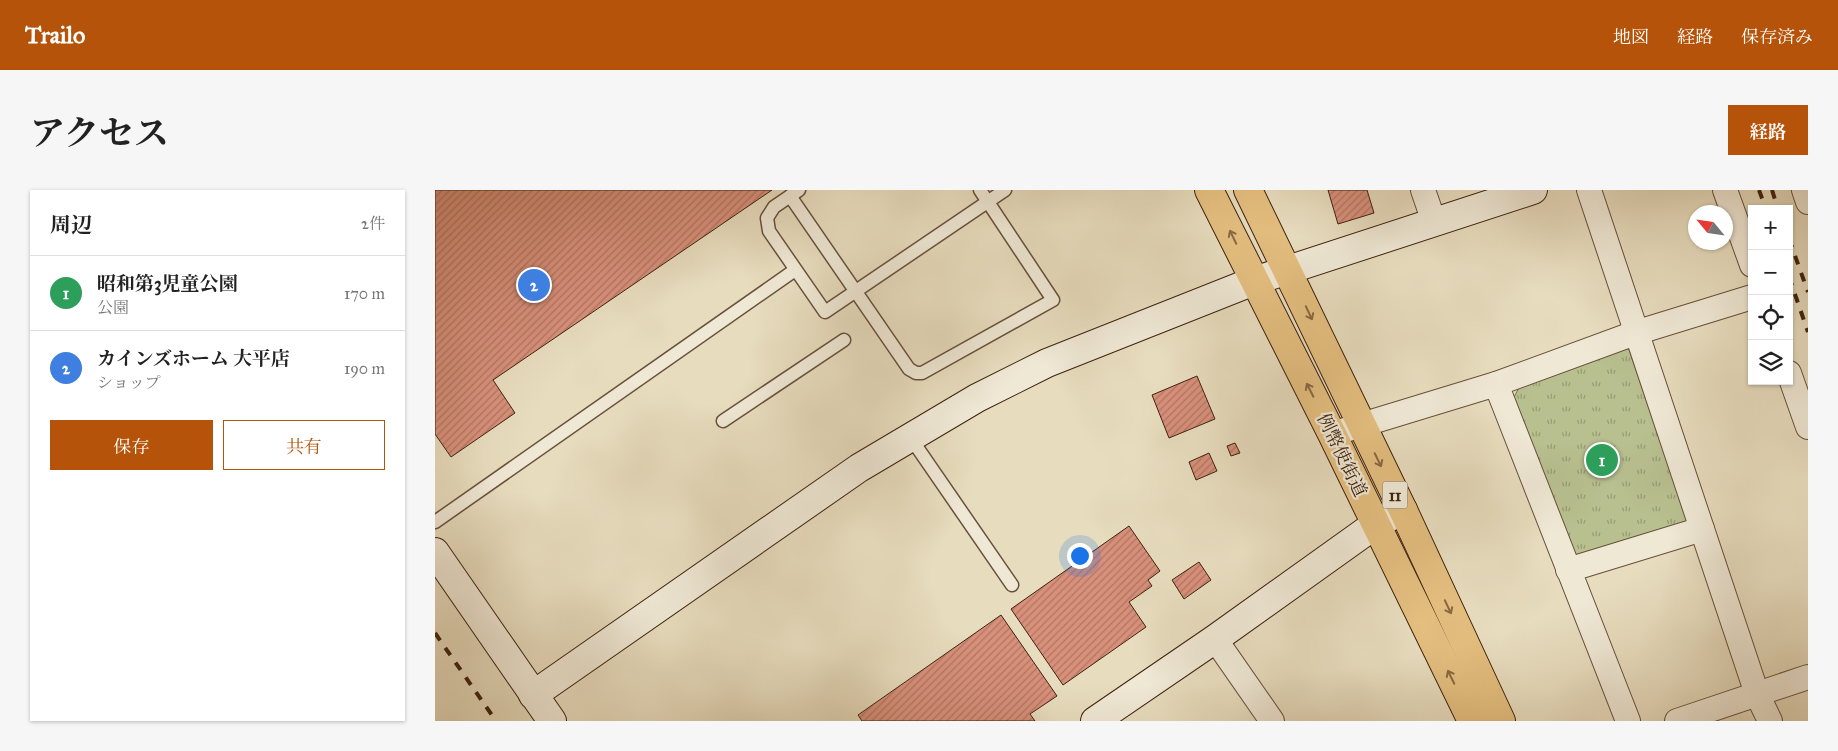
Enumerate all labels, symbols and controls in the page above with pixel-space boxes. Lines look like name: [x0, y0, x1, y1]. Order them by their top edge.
text: Trailo: [25, 20, 85, 50]
text: 地図: [1613, 26, 1649, 48]
text: 経路: [1677, 26, 1713, 48]
text: 保存済み: [1741, 26, 1813, 48]
button: 経路: [1728, 105, 1808, 155]
text: アクセス: [30, 112, 169, 155]
north arrow: [1688, 205, 1733, 250]
map controls: [1748, 205, 1793, 385]
button: +: [1748, 205, 1793, 250]
text: 周辺: [50, 212, 92, 238]
text: 2件: [361, 214, 385, 233]
one-way arrow: [1227, 230, 1237, 245]
button: −: [1748, 250, 1793, 295]
pin: 2: [518, 266, 550, 304]
text: 昭和第3児童公園: [97, 272, 238, 295]
text: 1: [63, 284, 69, 303]
text: 170 m: [344, 284, 385, 303]
button: locate: [1748, 295, 1793, 340]
text: 公園: [97, 298, 129, 317]
one-way arrow: [1304, 306, 1314, 321]
button: layers: [1748, 340, 1793, 385]
text: カインズホーム 大平店: [97, 347, 290, 370]
text: 2: [62, 359, 70, 378]
text: 190 m: [344, 359, 385, 378]
text: ショップ: [97, 373, 161, 392]
one-way arrow: [1305, 383, 1314, 398]
street label: 例幣使街道: [1312, 410, 1372, 500]
button: 保存: [50, 420, 213, 470]
button: 共有: [223, 420, 385, 470]
pin: 1: [1586, 441, 1618, 479]
one-way arrow: [1374, 452, 1384, 467]
road number: 11: [1383, 482, 1407, 508]
your location: [1067, 543, 1093, 569]
one-way arrow: [1443, 599, 1453, 614]
one-way arrow: [1445, 670, 1455, 685]

